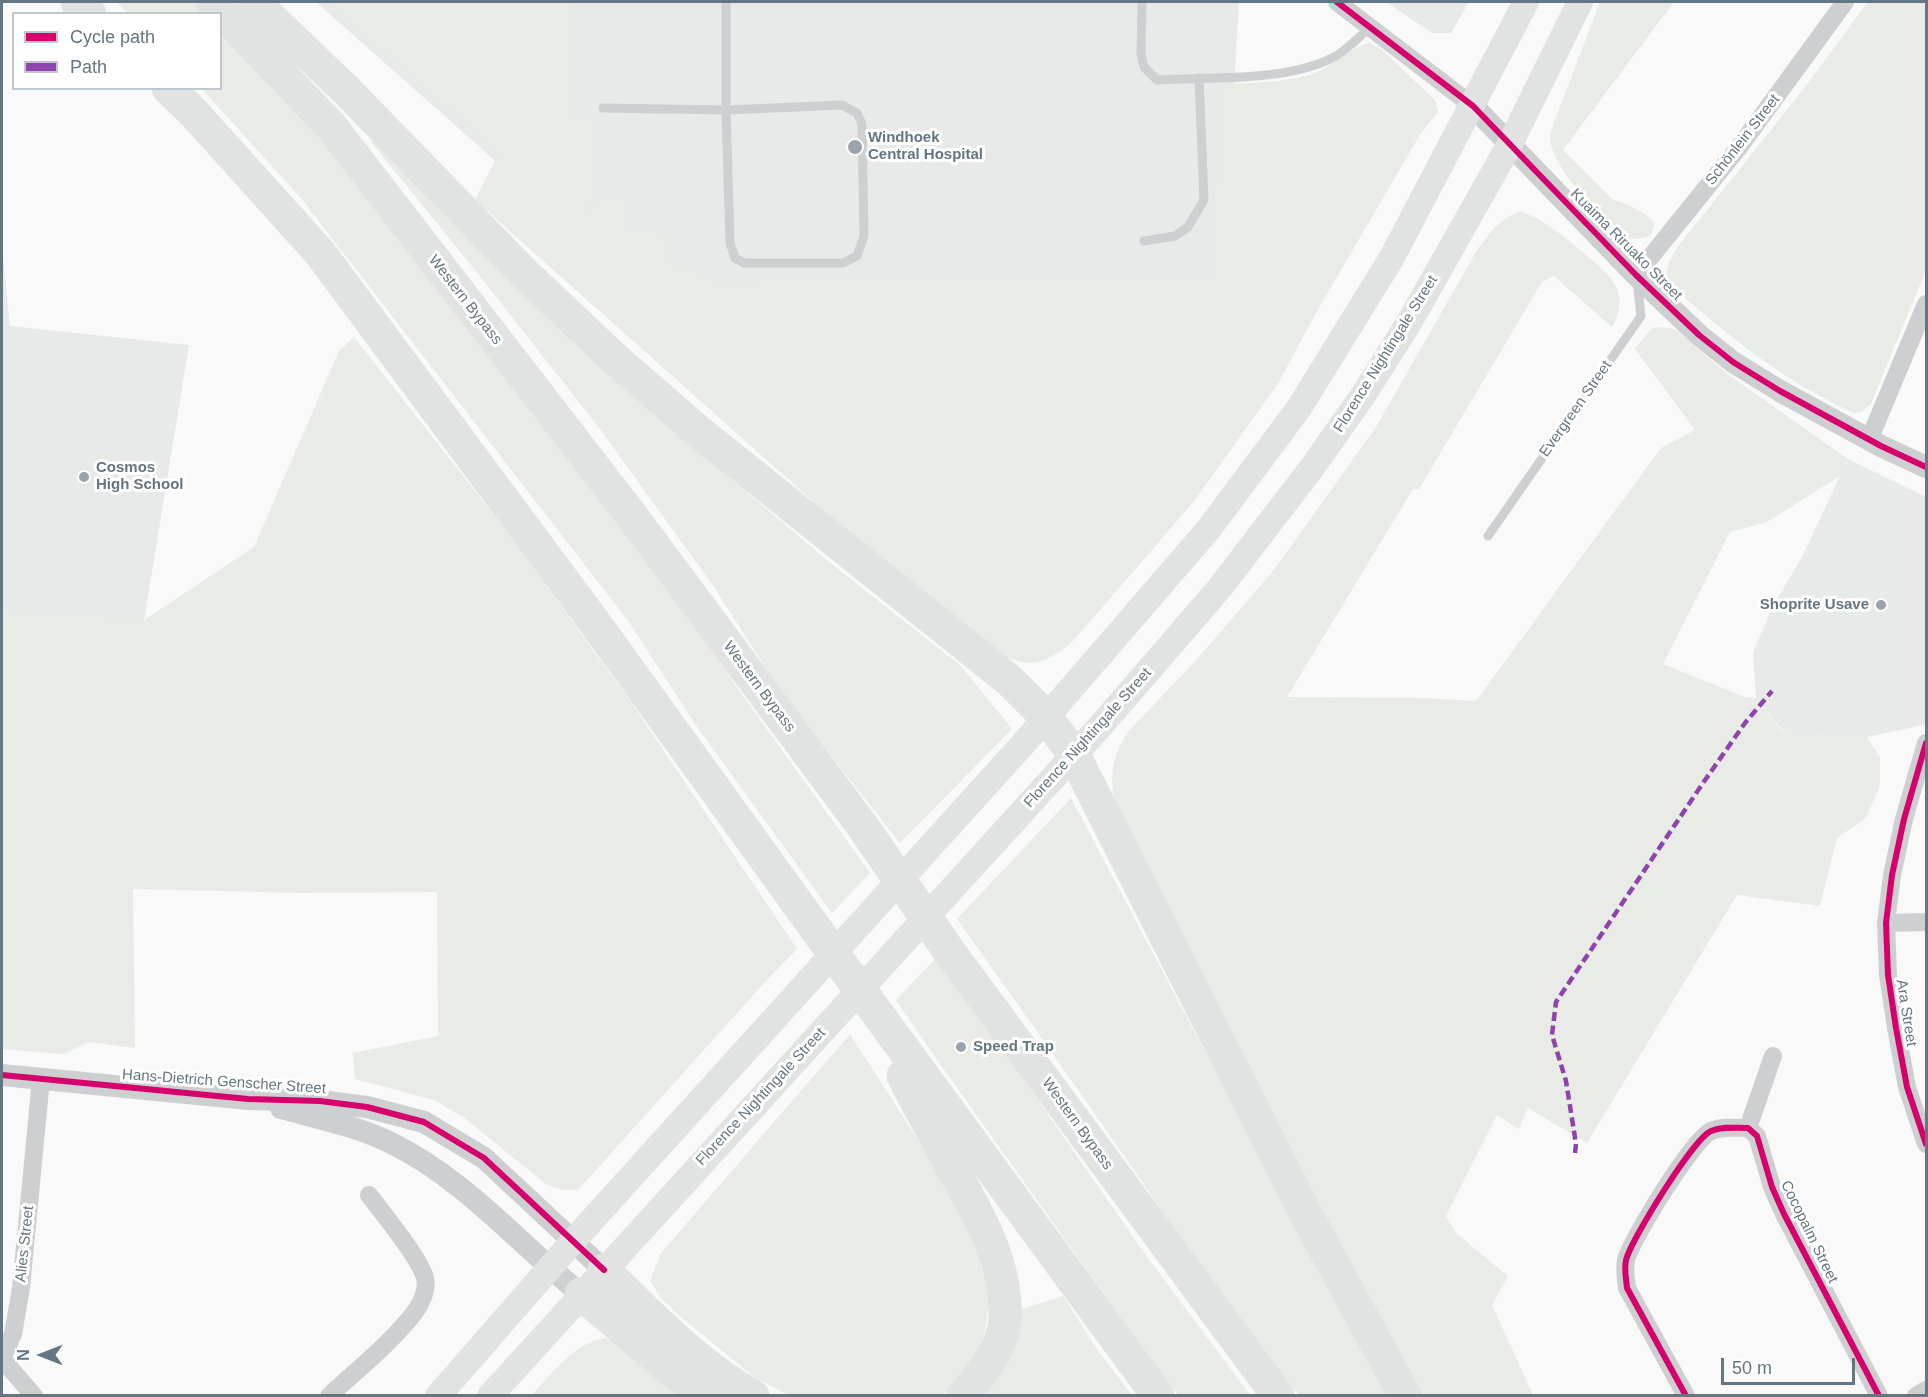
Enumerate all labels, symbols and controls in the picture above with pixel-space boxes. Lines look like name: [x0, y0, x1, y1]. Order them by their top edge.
legend: [12, 12, 222, 90]
text: Cycle path: [70, 27, 155, 47]
text: Path: [70, 57, 107, 77]
street label: Schönlein Street: [1702, 91, 1784, 189]
place label: Windhoek Central Hospital: [868, 129, 983, 164]
marker: Windhoek Central Hospital: [846, 138, 864, 156]
street label: Kuaima Riruako Street: [1566, 185, 1686, 305]
street label: Western Bypass: [424, 252, 506, 348]
street label: Florence Nightingale Street: [1330, 272, 1442, 436]
street label: Evergreen Street: [1536, 357, 1616, 461]
place label: Cosmos High School: [96, 459, 183, 494]
marker: Cosmos High School: [77, 470, 91, 484]
place label: Shoprite Usave: [1760, 596, 1869, 614]
marker: Shoprite Usave: [1874, 598, 1888, 612]
street label: Western Bypass: [719, 638, 799, 736]
street label: Florence Nightingale Street: [1020, 664, 1156, 812]
street label: Ara Street: [1892, 978, 1920, 1048]
street label: Florence Nightingale Street: [692, 1024, 830, 1170]
place label: Speed Trap: [973, 1038, 1054, 1056]
marker: Speed Trap: [954, 1040, 968, 1054]
street label: Hans-Dietrich Genscher Street: [121, 1066, 327, 1098]
street label: Western Bypass: [1038, 1075, 1116, 1173]
street label: Cocopalm Street: [1776, 1178, 1842, 1286]
street label: Alies Street: [12, 1205, 38, 1283]
north arrow: [12, 1325, 72, 1385]
scale bar: [1724, 1346, 1858, 1384]
text: N: [15, 1349, 32, 1361]
text: 50 m: [1732, 1358, 1772, 1378]

